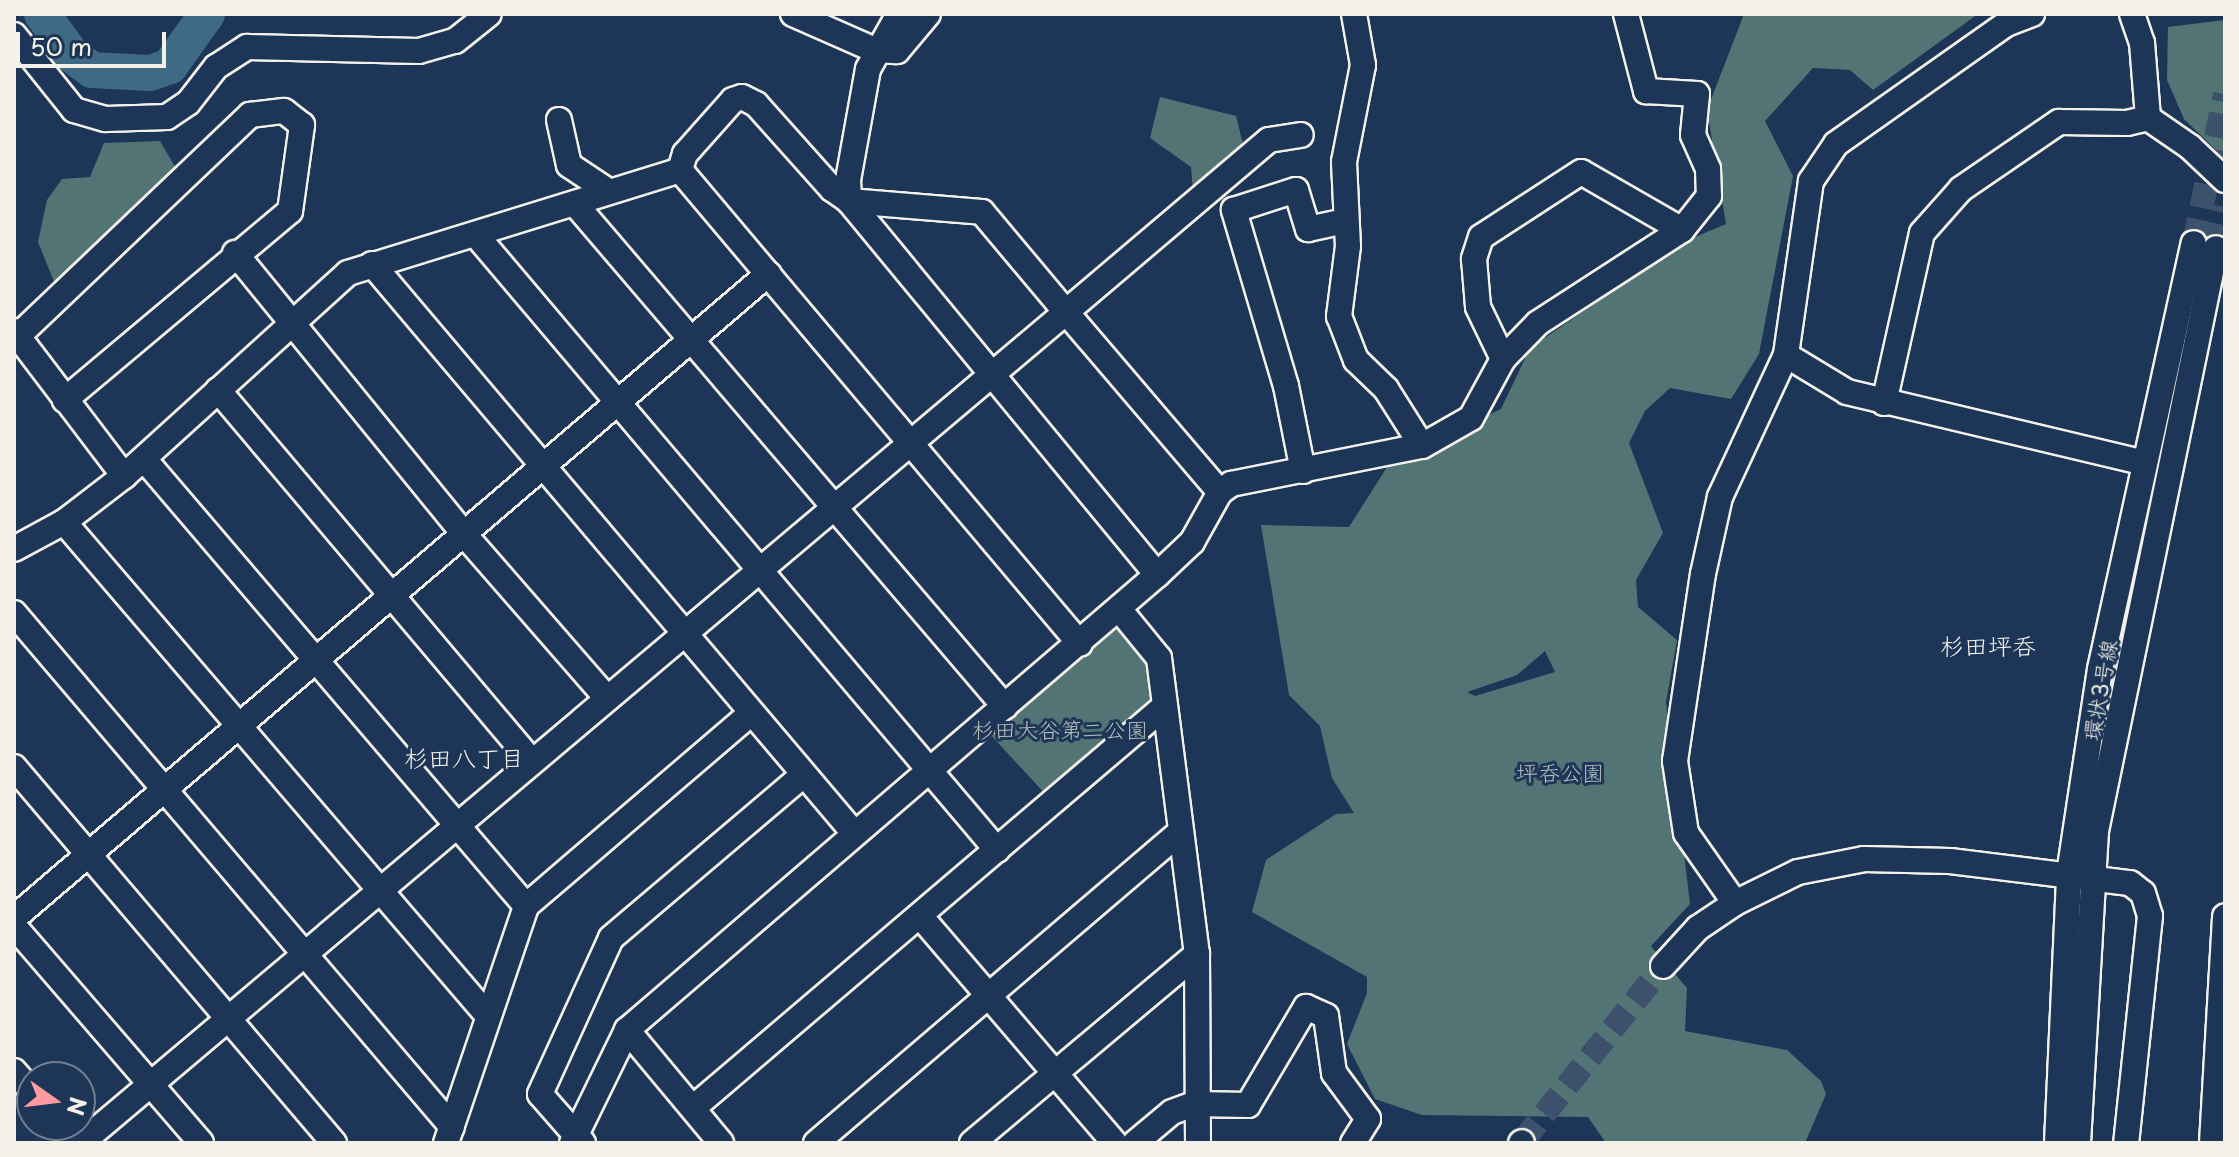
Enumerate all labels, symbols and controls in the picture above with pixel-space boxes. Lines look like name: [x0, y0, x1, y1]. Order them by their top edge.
scale bar: [20, 16, 170, 66]
text: 50 m: [30, 28, 92, 64]
district label: 杉田坪呑: [1940, 632, 2036, 660]
street label: 環状3号線: [2077, 637, 2121, 743]
park label: 杉田大谷第二公園: [972, 716, 1148, 742]
district label: 杉田八丁目: [404, 744, 524, 772]
park label: 坪呑公園: [1516, 759, 1604, 785]
north arrow: [16, 1061, 96, 1141]
text: N: [60, 1094, 96, 1119]

